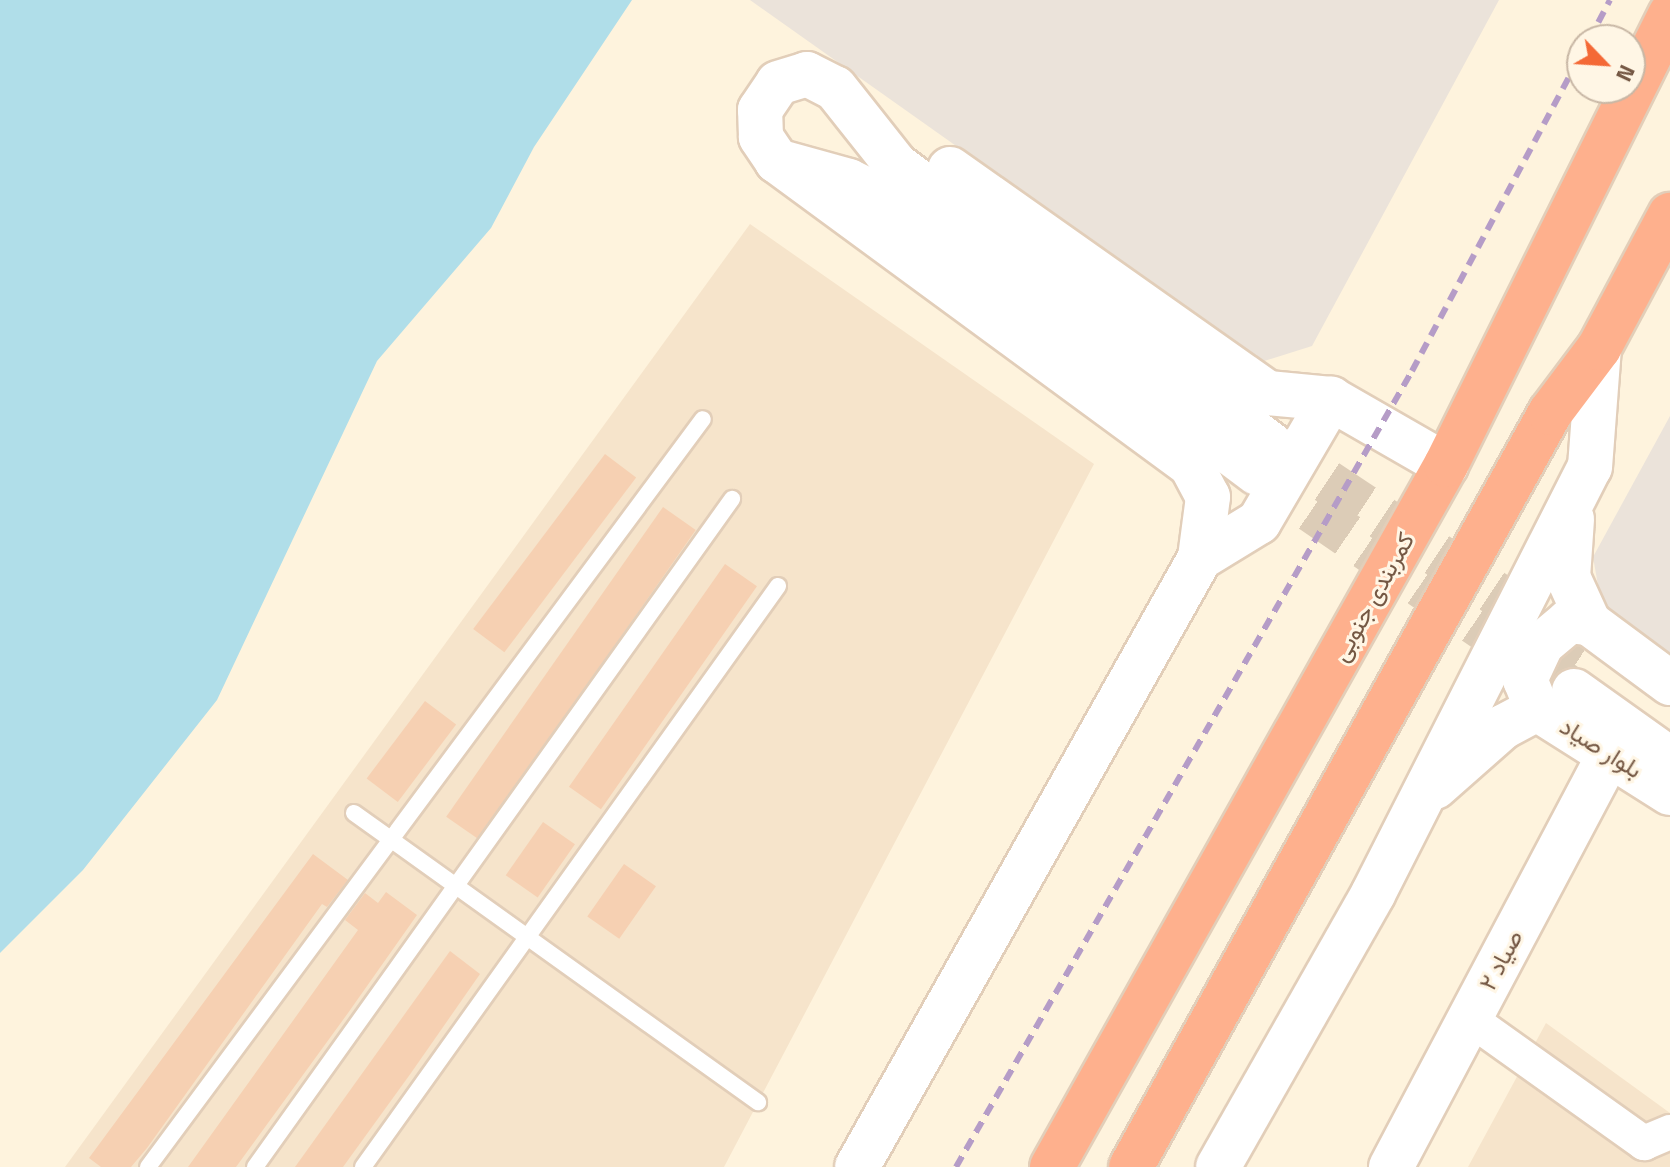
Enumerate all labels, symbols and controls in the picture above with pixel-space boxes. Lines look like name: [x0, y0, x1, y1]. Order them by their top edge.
north arrow: [1566, 24, 1646, 104]
text: N: [1607, 59, 1645, 87]
street label: کمربندی جنوبی: [1326, 528, 1420, 666]
street label: بلوار صیاد: [1555, 712, 1647, 784]
street label: صیاد ۲: [1473, 925, 1529, 995]

